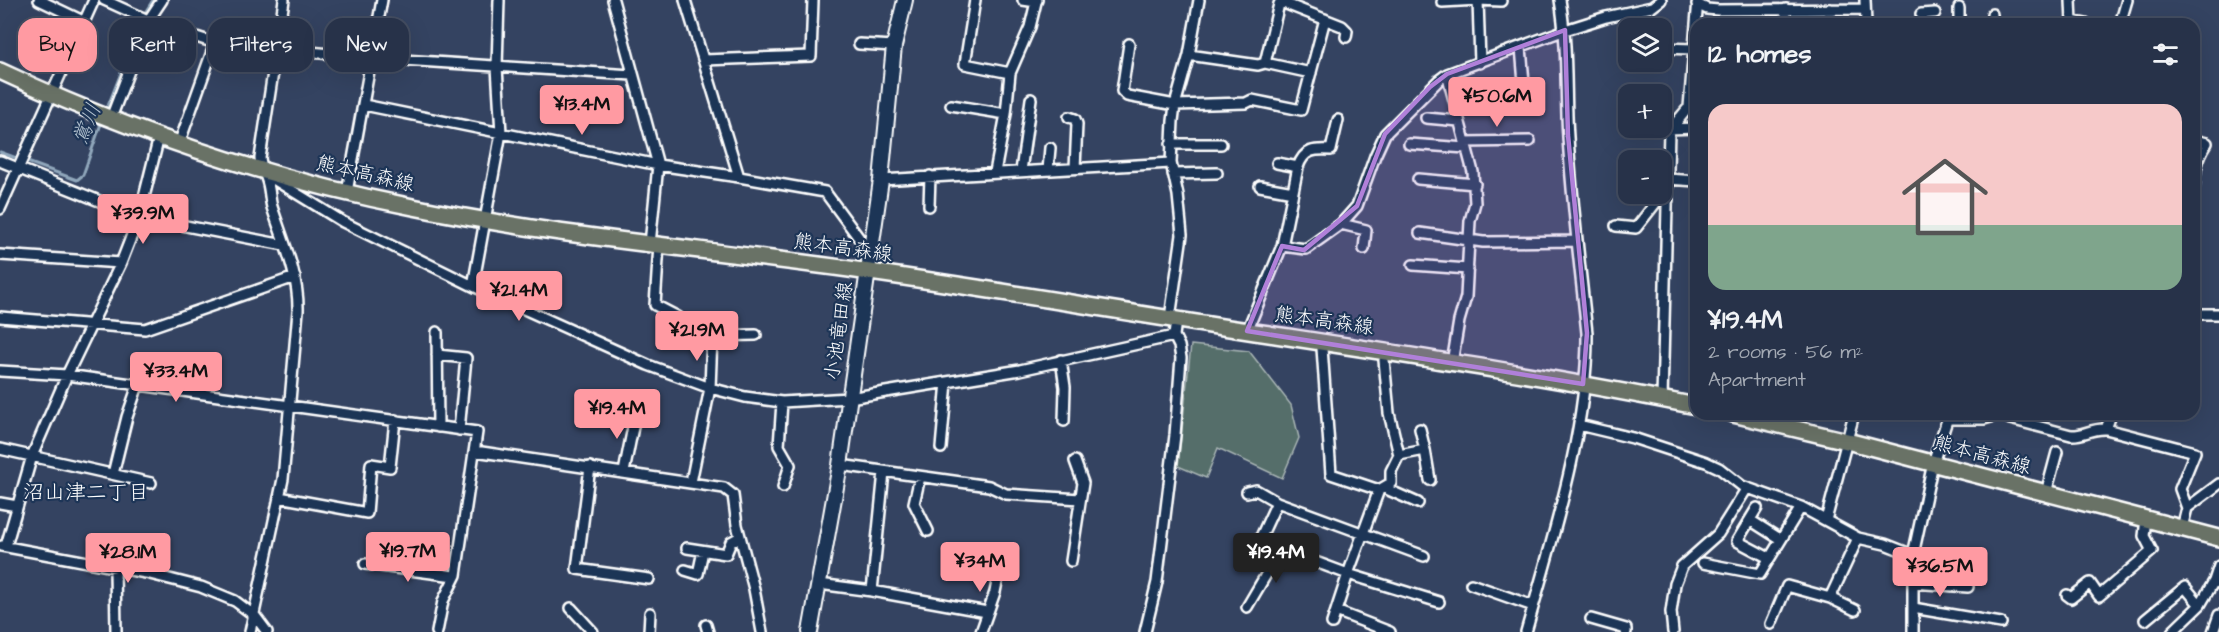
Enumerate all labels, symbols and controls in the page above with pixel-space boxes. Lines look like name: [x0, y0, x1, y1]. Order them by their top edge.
chip: Buy: [18, 18, 97, 72]
chip: Rent: [109, 18, 196, 72]
chip: Filters: [208, 18, 313, 72]
chip: New: [325, 18, 409, 72]
map controls: [1618, 18, 1672, 204]
button: layers: [1618, 18, 1672, 72]
text: 12 homes: [1708, 36, 1811, 72]
icon: filters: [2149, 38, 2182, 71]
pin: ¥50.6M: [1448, 77, 1546, 128]
text: ¥50.6M: [1462, 82, 1532, 110]
button: +: [1618, 84, 1672, 138]
pin: ¥13.4M: [533, 85, 631, 136]
text: ¥13.4M: [554, 90, 610, 118]
water label: 鴬川: [66, 99, 108, 149]
icon: home: [1891, 143, 1999, 251]
street label: 熊本高森線: [313, 149, 417, 199]
button: −: [1618, 150, 1672, 204]
pin: ¥39.9M: [94, 194, 192, 245]
text: ¥39.9M: [112, 199, 175, 227]
street label: 熊本高森線: [792, 227, 894, 269]
pin: ¥21.4M: [470, 271, 568, 322]
text: ¥21.4M: [490, 276, 548, 304]
street label: 小池竜田線: [818, 280, 860, 382]
street label: 熊本高森線: [1273, 300, 1375, 342]
text: ¥19.4M: [1708, 302, 1783, 338]
pin: ¥21.9M: [648, 311, 746, 362]
text: ¥21.9M: [669, 316, 725, 344]
text: 2 rooms · 56 m²: [1708, 338, 1863, 366]
pin: ¥33.4M: [127, 352, 225, 403]
text: ¥33.4M: [144, 357, 208, 385]
text: Apartment: [1708, 366, 1806, 394]
pin: ¥19.4M: [568, 389, 666, 440]
text: ¥19.4M: [588, 394, 646, 422]
street label: 熊本高森線: [1930, 429, 2034, 481]
district label: 沼山津二丁目: [23, 478, 149, 507]
pin: ¥19.7M: [359, 532, 457, 583]
pin: ¥28.1M: [79, 533, 177, 584]
pin: ¥19.4M: [1227, 533, 1325, 584]
text: ¥19.7M: [380, 537, 436, 565]
text: ¥28.1M: [99, 538, 157, 566]
text: ¥19.4M: [1247, 538, 1305, 566]
pin: ¥34M: [944, 542, 1016, 593]
text: ¥34M: [954, 547, 1006, 575]
pin: ¥36.5M: [1891, 547, 1989, 598]
text: ¥36.5M: [1907, 552, 1973, 580]

